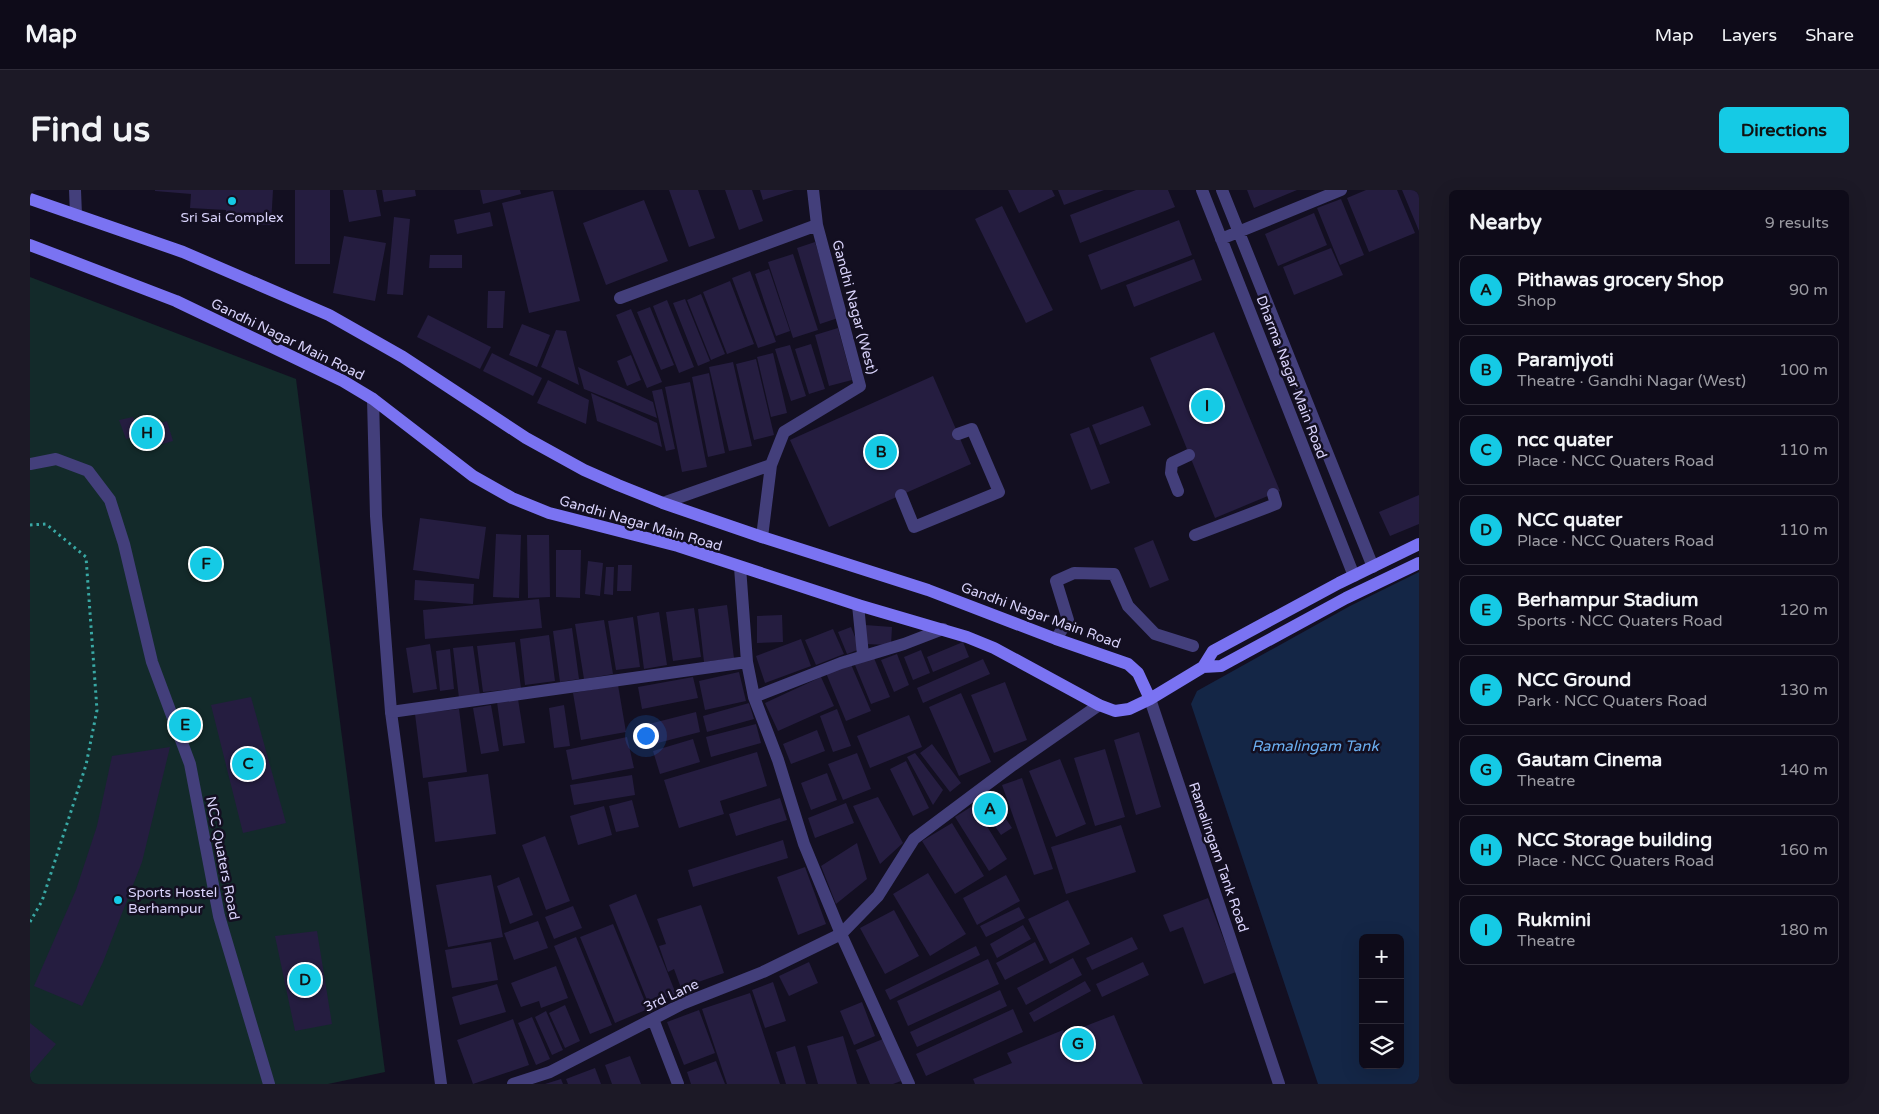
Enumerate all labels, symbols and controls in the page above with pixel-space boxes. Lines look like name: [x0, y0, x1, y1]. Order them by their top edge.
text: Map: [25, 20, 77, 49]
text: Map: [1655, 24, 1694, 46]
text: Layers: [1722, 24, 1777, 46]
text: Share: [1805, 24, 1854, 46]
button: Directions: [1719, 107, 1849, 153]
text: Find us: [30, 109, 150, 151]
marker: Sri Sai Complex: [226, 195, 238, 207]
place label: Sri Sai Complex: [180, 209, 284, 226]
text: Nearby: [1469, 210, 1542, 235]
text: 9 results: [1765, 213, 1829, 233]
street label: Gandhi Nagar (West): [828, 238, 881, 376]
text: Pithawas grocery Shop: [1517, 269, 1724, 291]
text: A: [1480, 280, 1492, 300]
text: 90 m: [1789, 280, 1828, 300]
text: Shop: [1517, 291, 1556, 311]
street label: Dharma Nagar Main Road: [1253, 293, 1331, 461]
street label: Gandhi Nagar Main Road: [208, 295, 367, 384]
text: Paramjyoti: [1517, 349, 1614, 371]
text: B: [1480, 360, 1492, 380]
text: 100 m: [1779, 360, 1828, 380]
text: Theatre · Gandhi Nagar (West): [1517, 371, 1746, 391]
pin: I: [1191, 387, 1223, 425]
pin: H: [131, 414, 163, 452]
text: ncc quater: [1517, 429, 1613, 451]
pin: B: [865, 433, 897, 471]
text: C: [1480, 440, 1492, 460]
text: 110 m: [1779, 440, 1828, 460]
text: Place · NCC Quaters Road: [1517, 451, 1714, 471]
street label: Gandhi Nagar Main Road: [558, 492, 724, 555]
text: NCC quater: [1517, 509, 1622, 531]
text: D: [1480, 520, 1492, 540]
text: 110 m: [1779, 520, 1828, 540]
text: Place · NCC Quaters Road: [1517, 531, 1714, 551]
pin: F: [190, 545, 222, 583]
street label: Gandhi Nagar Main Road: [959, 579, 1123, 652]
text: Berhampur Stadium: [1517, 589, 1699, 611]
text: E: [1481, 600, 1491, 620]
text: 120 m: [1779, 600, 1828, 620]
text: Sports · NCC Quaters Road: [1517, 611, 1723, 631]
text: NCC Ground: [1517, 669, 1631, 691]
text: F: [1481, 680, 1491, 700]
text: 130 m: [1779, 680, 1828, 700]
text: Park · NCC Quaters Road: [1517, 691, 1707, 711]
pin: E: [169, 706, 201, 744]
your location: [633, 723, 659, 749]
water label: Ramalingam Tank: [1251, 737, 1380, 755]
pin: C: [232, 745, 264, 783]
text: Gautam Cinema: [1517, 749, 1662, 771]
text: G: [1480, 760, 1492, 780]
text: 140 m: [1779, 760, 1828, 780]
text: Theatre: [1517, 771, 1575, 791]
street label: Ramalingam Tank Road: [1185, 780, 1252, 934]
pin: A: [974, 790, 1006, 828]
street label: NCC Quaters Road: [202, 795, 243, 921]
text: NCC Storage building: [1517, 829, 1712, 851]
text: H: [1480, 840, 1492, 860]
text: 160 m: [1779, 840, 1828, 860]
text: Place · NCC Quaters Road: [1517, 851, 1714, 871]
place label: Sports Hostel Berhampur: [128, 884, 217, 917]
marker: Sports Hostel Berhampur: [112, 894, 124, 906]
text: Rukmini: [1517, 909, 1591, 931]
text: I: [1484, 920, 1488, 940]
text: 180 m: [1779, 920, 1828, 940]
text: Theatre: [1517, 931, 1575, 951]
map controls: [1359, 934, 1404, 1069]
button: +: [1359, 934, 1404, 979]
pin: D: [289, 961, 321, 999]
street label: 3rd Lane: [641, 975, 702, 1016]
button: −: [1359, 979, 1404, 1024]
button: layers: [1359, 1024, 1404, 1069]
pin: G: [1062, 1025, 1094, 1063]

